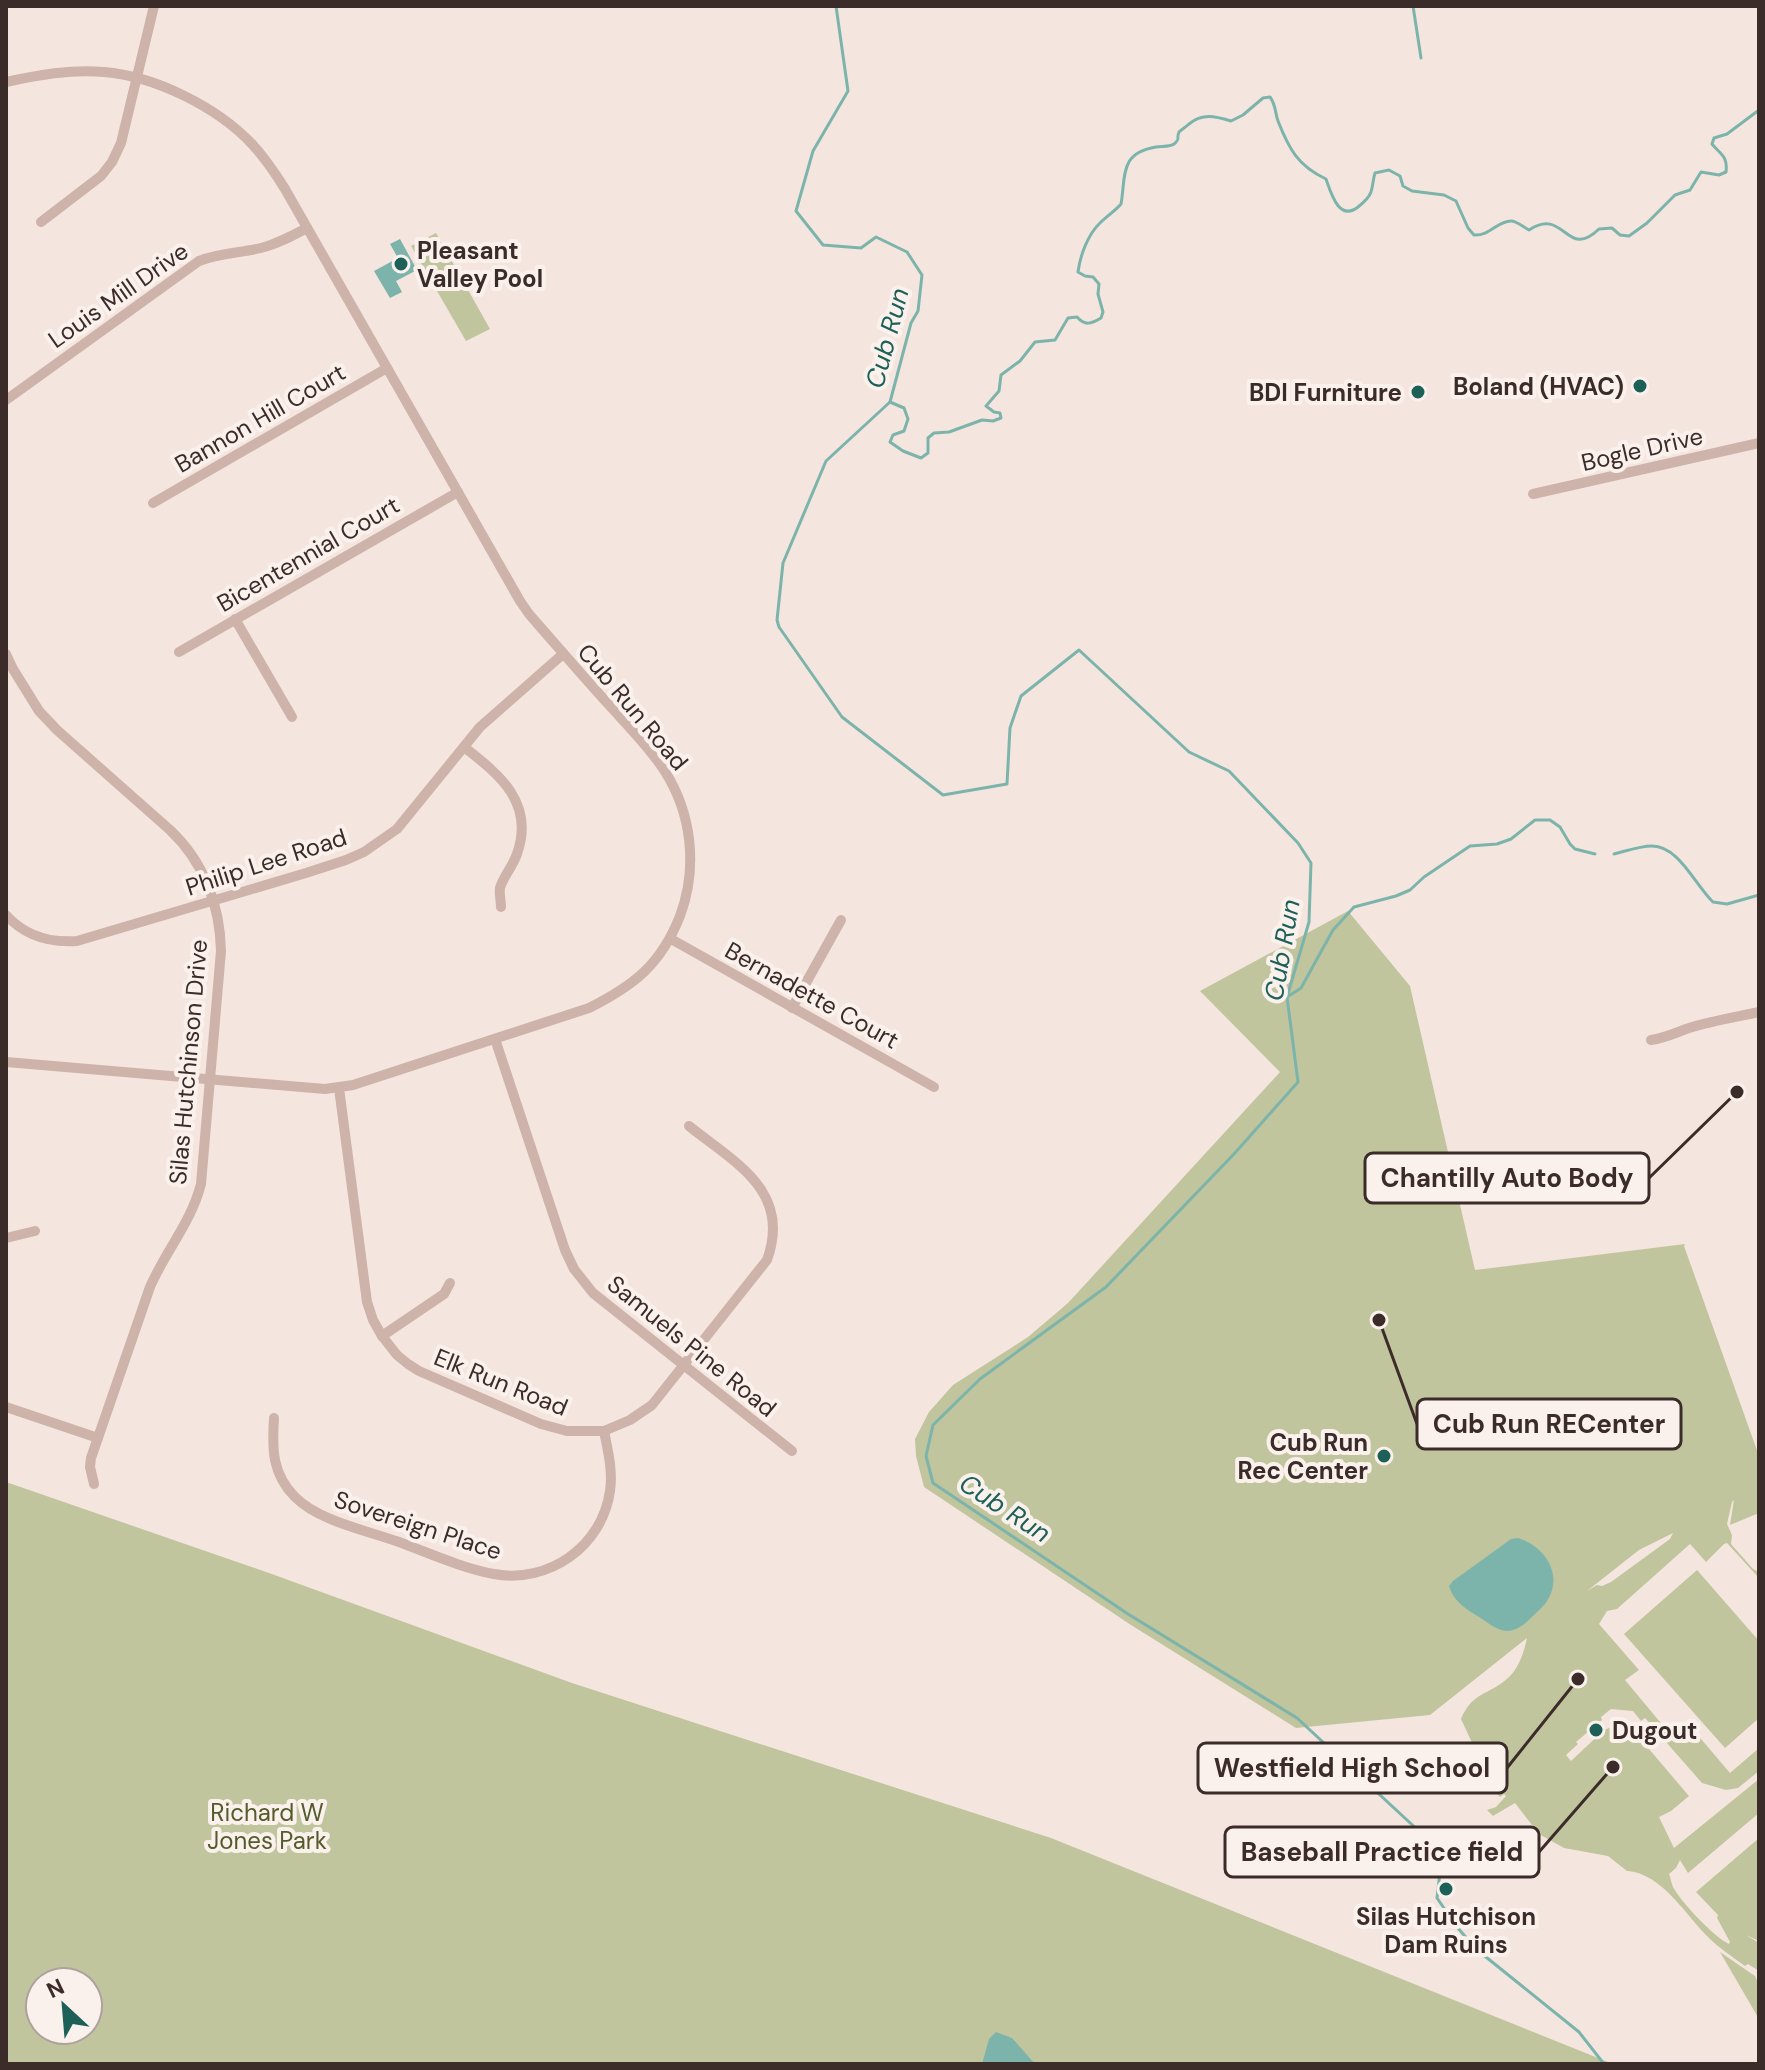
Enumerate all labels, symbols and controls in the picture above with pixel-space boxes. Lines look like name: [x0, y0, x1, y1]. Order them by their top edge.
street label: Louis Mill Drive: [42, 235, 194, 355]
place label: Pleasant Valley Pool: [417, 235, 543, 294]
marker: Pleasant Valley Pool: [392, 255, 410, 273]
water label: Cub Run: [857, 284, 917, 392]
street label: Bannon Hill Court: [169, 357, 351, 479]
place label: Boland (HVAC): [1453, 371, 1624, 402]
place label: BDI Furniture: [1249, 377, 1402, 408]
marker: Boland (HVAC): [1631, 377, 1649, 395]
marker: BDI Furniture: [1409, 383, 1427, 401]
street label: Bogle Drive: [1578, 420, 1706, 478]
street label: Bicentennial Court: [211, 489, 405, 619]
street label: Cub Run Road: [571, 637, 695, 777]
street label: Philip Lee Road: [181, 821, 351, 903]
water label: Cub Run: [1256, 897, 1308, 1003]
street label: Bernadette Court: [720, 934, 904, 1056]
street label: Silas Hutchinson Drive: [162, 938, 214, 1186]
callout: Chantilly Auto Body: [1365, 1153, 1649, 1203]
text: Chantilly Auto Body: [1381, 1161, 1634, 1195]
street label: Samuels Pine Road: [601, 1268, 783, 1424]
street label: Elk Run Road: [430, 1341, 572, 1423]
callout: Cub Run RECenter: [1417, 1399, 1681, 1449]
text: Cub Run RECenter: [1433, 1407, 1666, 1441]
place label: Cub Run Rec Center: [1238, 1427, 1368, 1486]
marker: Cub Run Rec Center: [1375, 1447, 1393, 1465]
water label: Cub Run: [953, 1466, 1057, 1550]
street label: Sovereign Place: [330, 1483, 506, 1567]
place label: Dugout: [1612, 1715, 1697, 1746]
marker: Dugout: [1587, 1721, 1605, 1739]
callout: Westfield High School: [1198, 1743, 1507, 1793]
text: Westfield High School: [1214, 1751, 1490, 1785]
park label: Richard W Jones Park: [207, 1797, 327, 1856]
callout: Baseball Practice field: [1225, 1827, 1539, 1877]
text: Baseball Practice field: [1241, 1835, 1523, 1869]
marker: Silas Hutchison Dam Ruins: [1437, 1880, 1455, 1898]
place label: Silas Hutchison Dam Ruins: [1356, 1901, 1536, 1960]
north arrow: [24, 1966, 104, 2046]
text: N: [42, 1972, 69, 2005]

